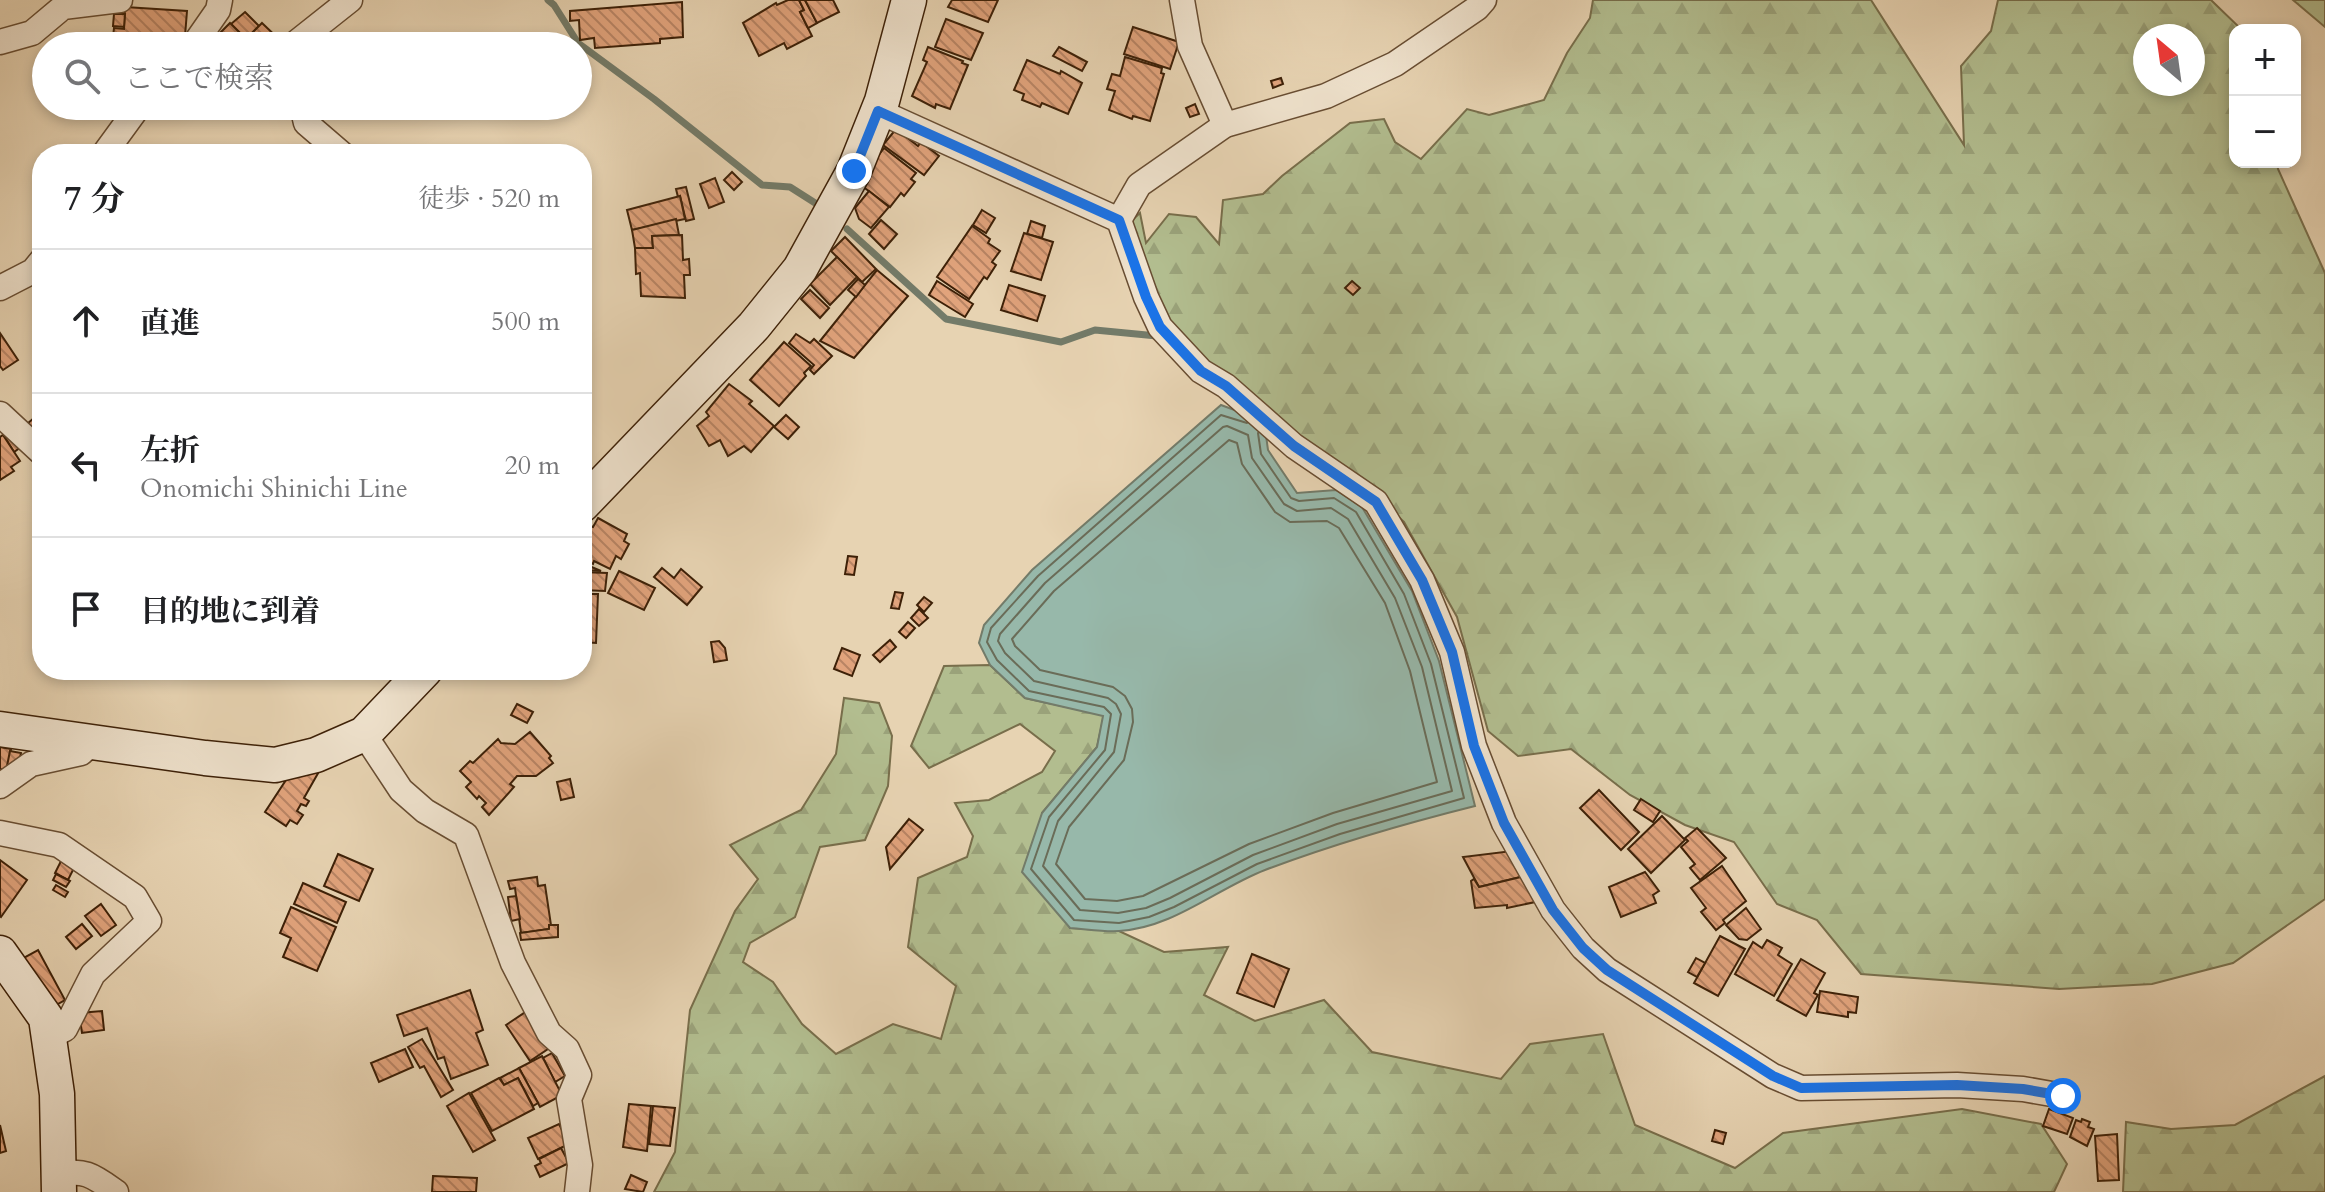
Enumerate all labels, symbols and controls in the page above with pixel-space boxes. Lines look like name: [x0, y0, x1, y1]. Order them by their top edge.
north arrow: [2133, 24, 2205, 96]
map controls: [2229, 24, 2301, 168]
button: +: [2229, 24, 2301, 96]
search box: [32, 32, 592, 120]
icon: search: [60, 54, 104, 98]
text: ここで検索: [124, 58, 274, 99]
button: −: [2229, 96, 2301, 168]
route end: [836, 153, 872, 189]
text: 7 分: [64, 176, 125, 222]
text: 徒歩 · 520 m: [419, 181, 560, 216]
icon: ahead: [64, 299, 108, 343]
text: 直進: [140, 303, 200, 344]
text: 500 m: [491, 304, 560, 339]
text: 左折: [140, 430, 200, 471]
icon: left: [64, 443, 108, 487]
text: 20 m: [504, 448, 560, 483]
text: Onomichi Shinichi Line: [140, 471, 408, 506]
icon: arrive: [64, 587, 108, 631]
text: 目的地に到着: [140, 591, 320, 632]
route start: [2045, 1078, 2081, 1114]

